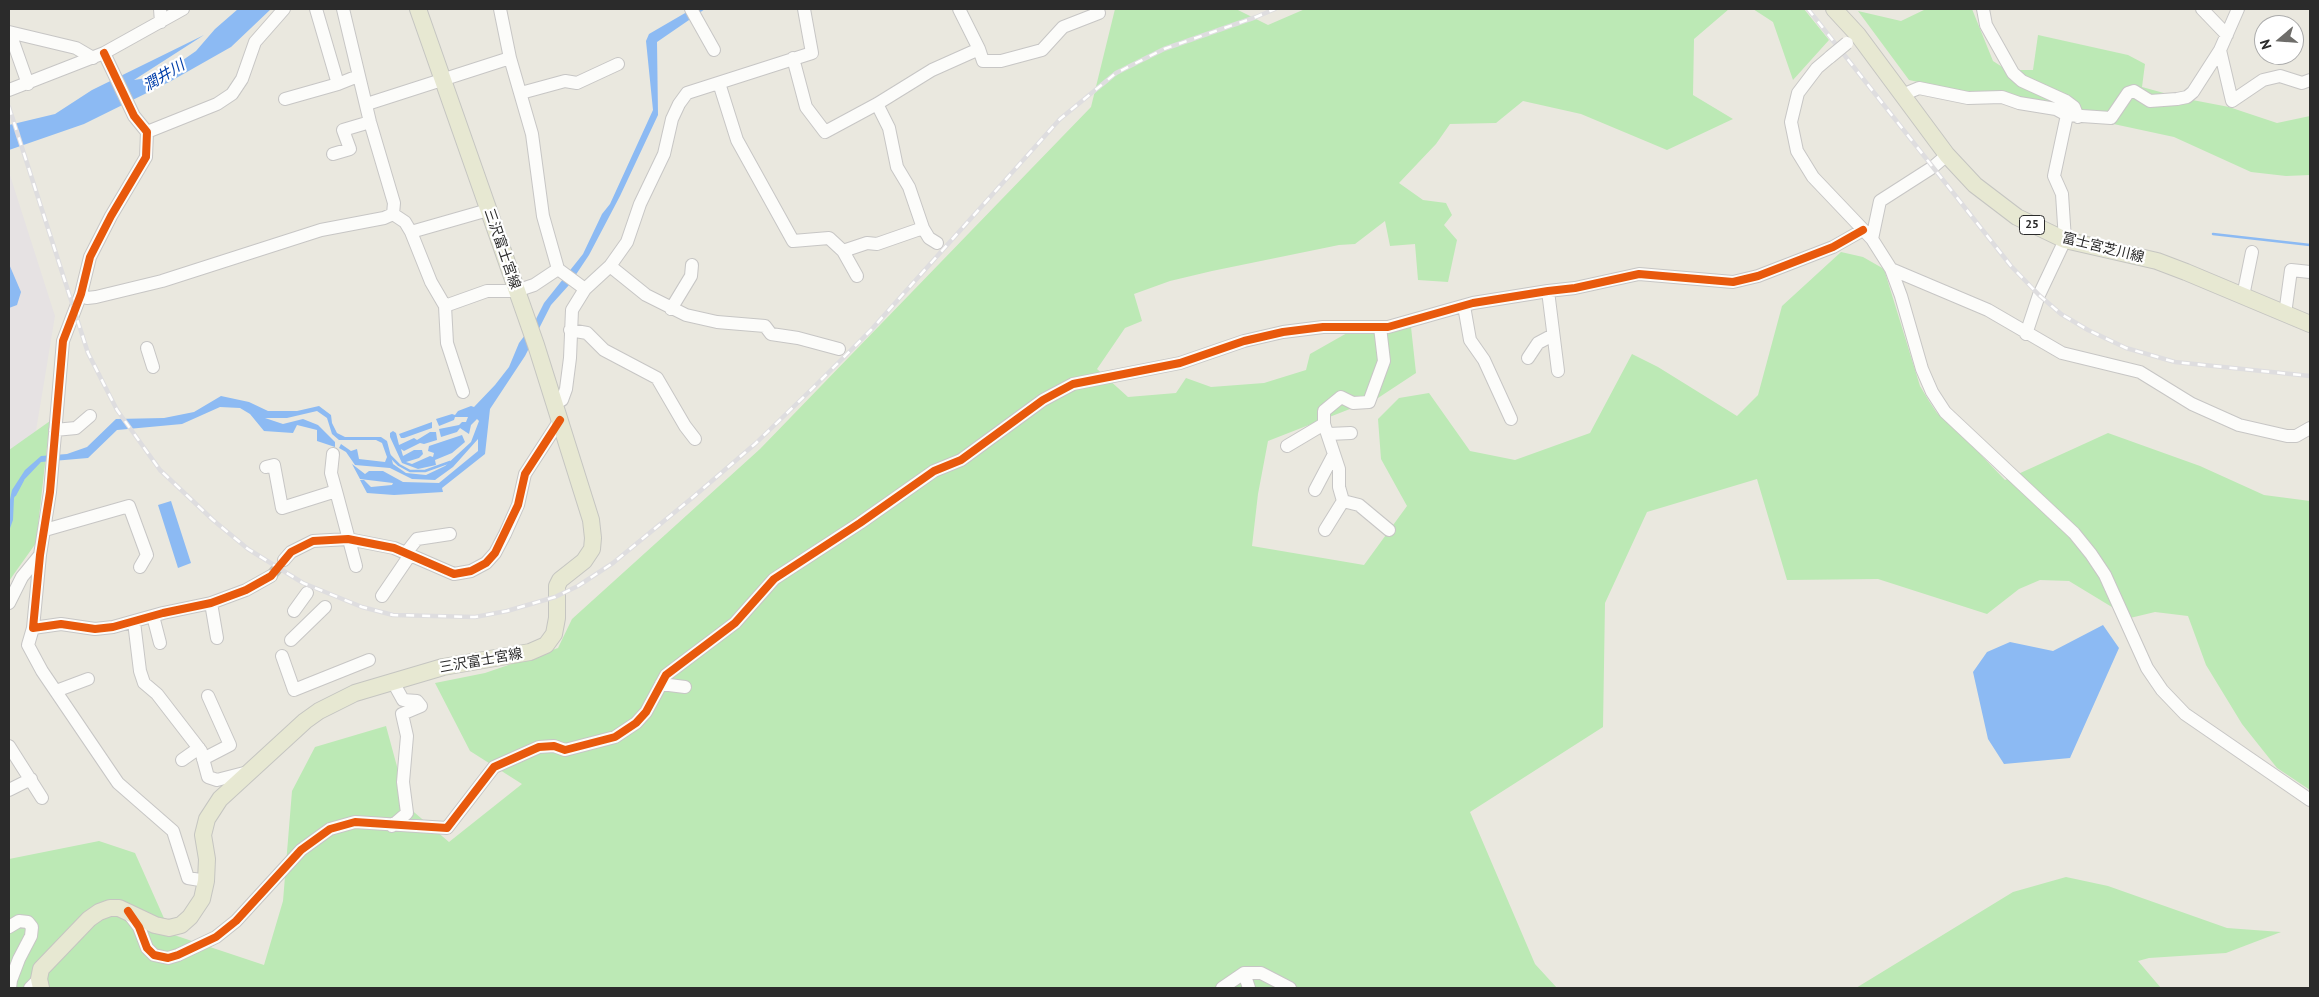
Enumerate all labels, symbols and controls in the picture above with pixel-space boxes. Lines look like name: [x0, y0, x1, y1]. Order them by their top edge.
north arrow: [2254, 15, 2304, 65]
text: N: [2256, 37, 2276, 51]
water label: 潤井川: [140, 57, 188, 95]
street label: 三沢富士宮線: [480, 207, 524, 291]
road number: 25: [2020, 216, 2044, 234]
street label: 富士宮芝川線: [2060, 230, 2146, 266]
street label: 三沢富士宮線: [438, 645, 524, 677]

